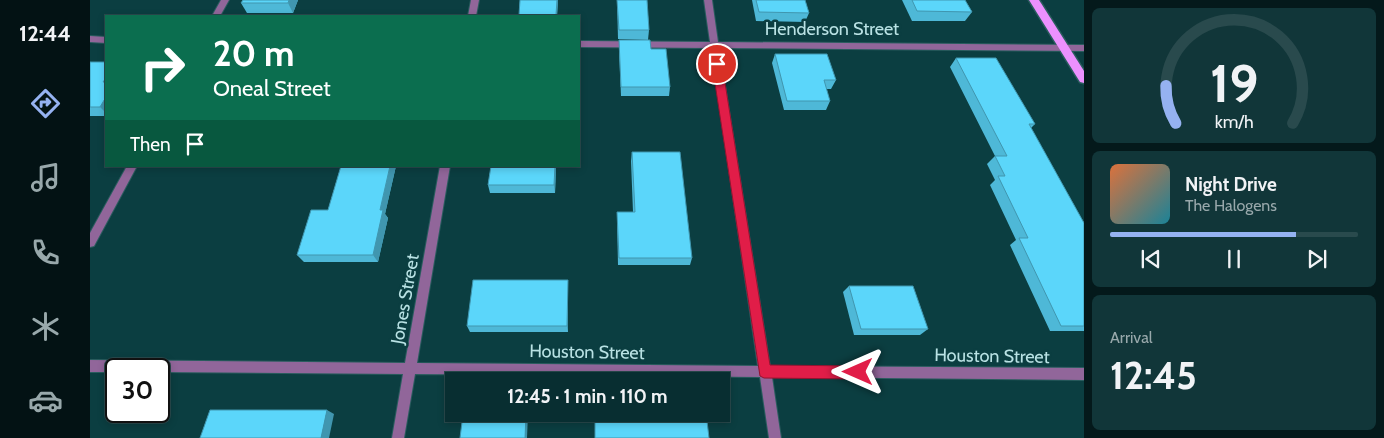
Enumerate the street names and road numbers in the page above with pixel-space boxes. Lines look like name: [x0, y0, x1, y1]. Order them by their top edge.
street label: Henderson Street: [765, 18, 899, 40]
street label: Jones Street: [386, 252, 424, 347]
street label: Houston Street: [529, 340, 645, 364]
street label: Houston Street: [934, 344, 1050, 368]

